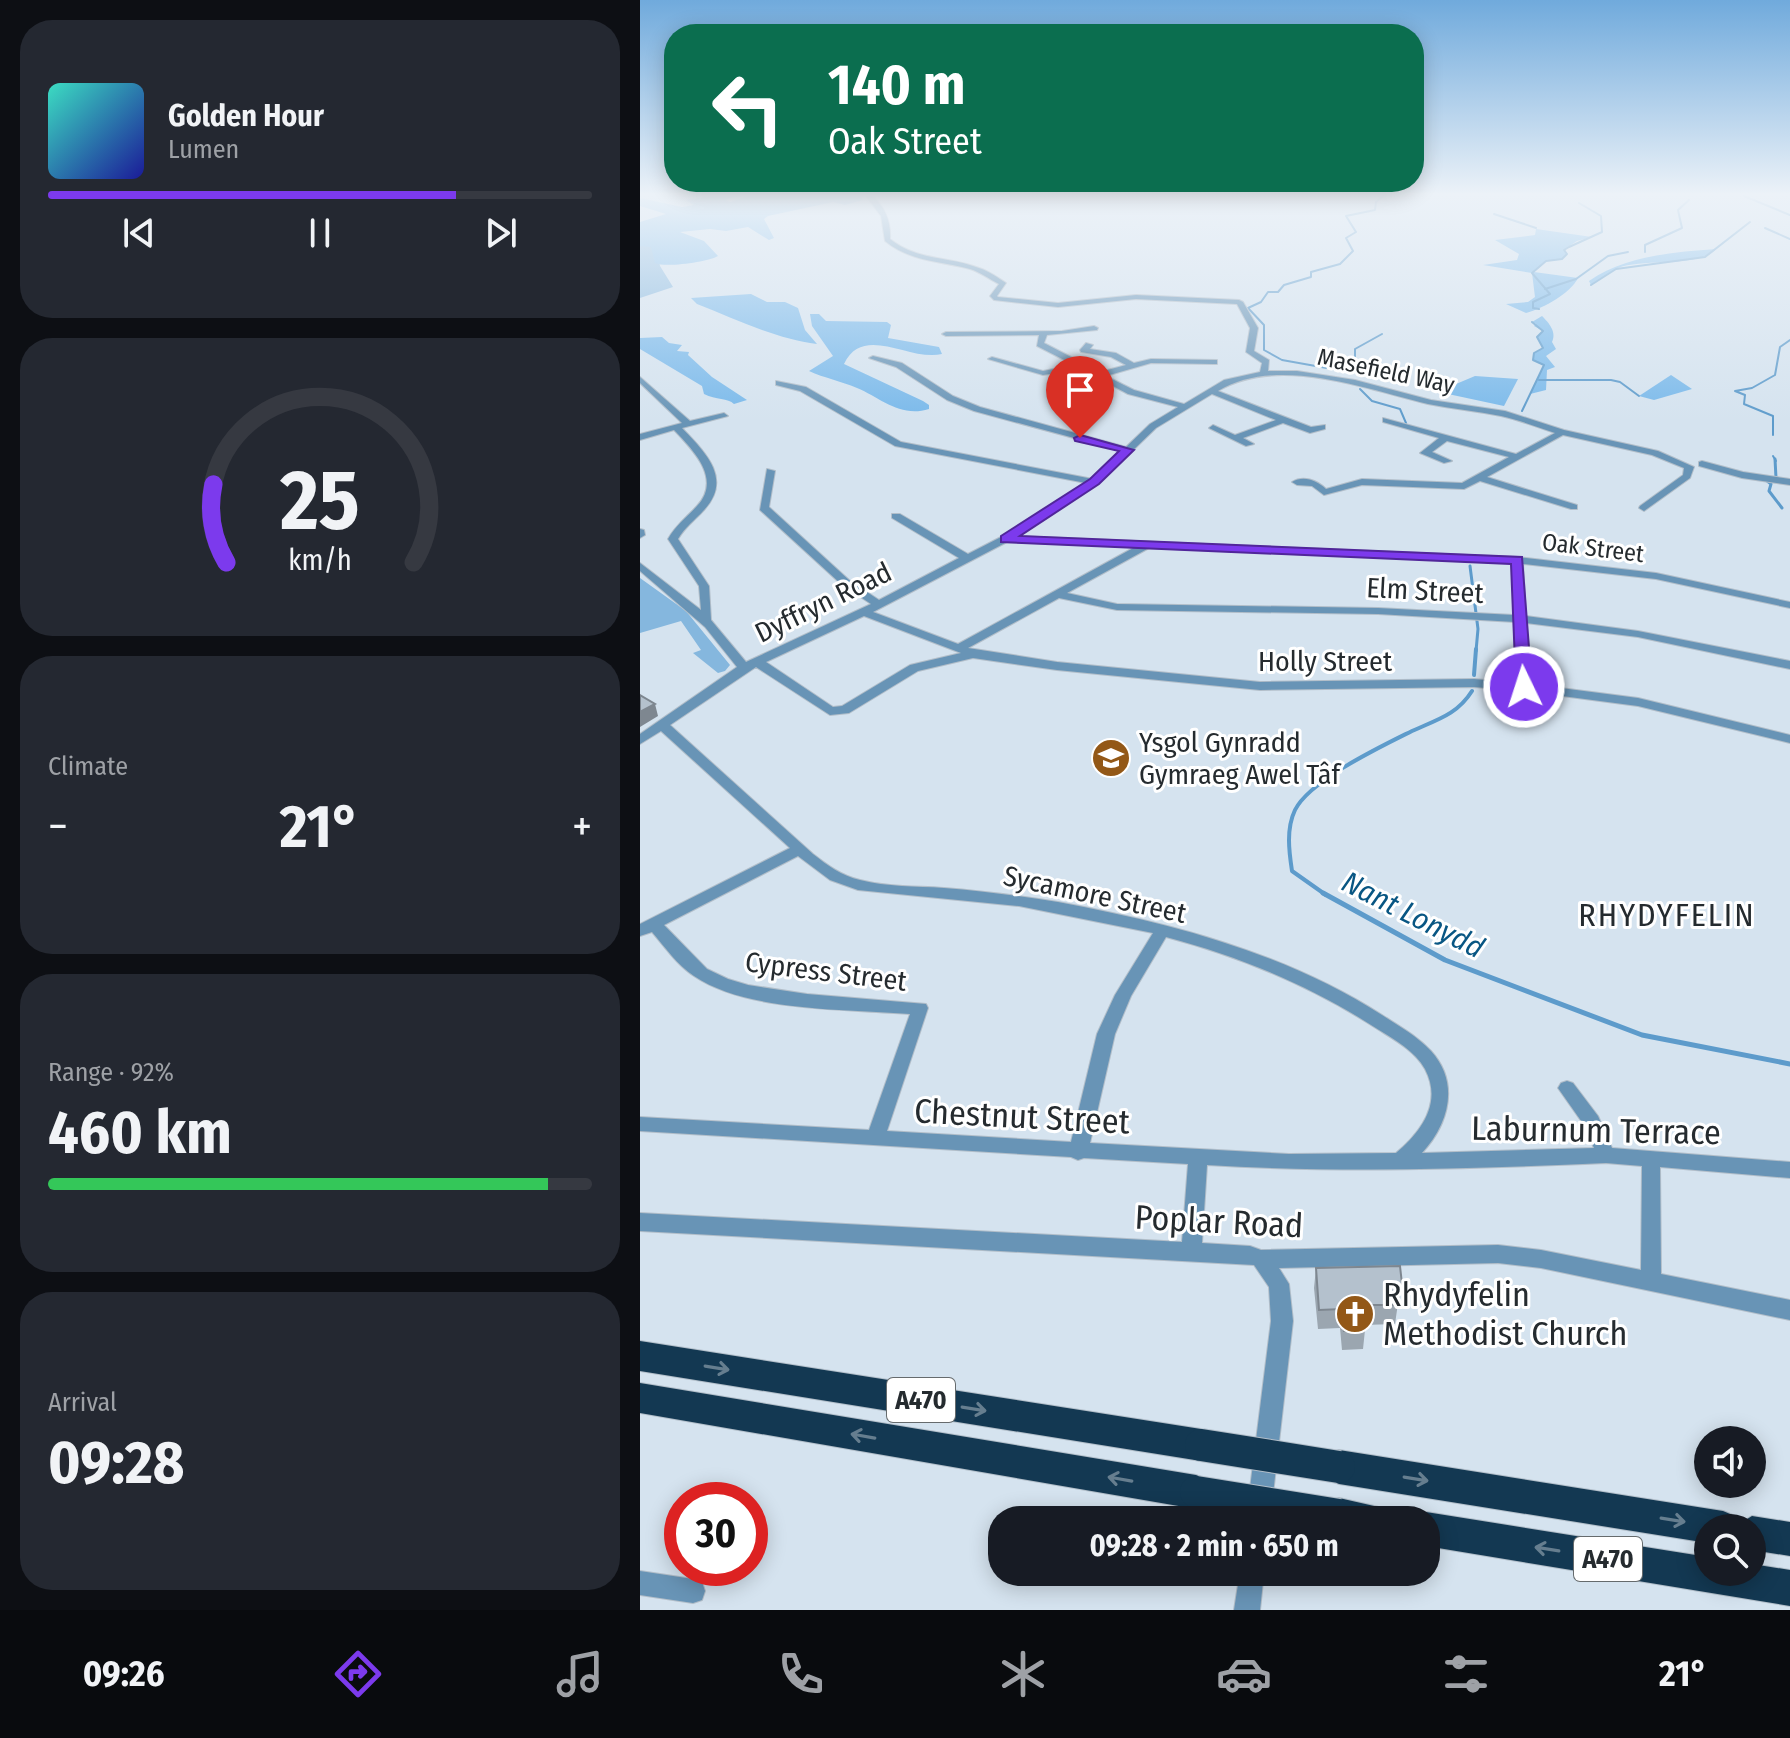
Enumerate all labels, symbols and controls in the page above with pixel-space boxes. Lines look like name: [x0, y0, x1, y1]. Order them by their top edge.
text: 140 m: [828, 52, 965, 119]
icon: left: [696, 56, 800, 160]
text: Golden Hour: [168, 98, 324, 134]
text: Oak Street: [828, 120, 982, 164]
text: Lumen: [168, 134, 239, 165]
icon: previous: [117, 211, 161, 255]
icon: pause: [298, 211, 342, 255]
icon: next: [479, 211, 523, 255]
street label: Masefield Way: [1315, 343, 1457, 399]
pin: [1046, 356, 1114, 438]
icon: arrive: [1058, 368, 1102, 412]
text: 25: [279, 451, 360, 551]
street label: Oak Street: [1540, 528, 1646, 568]
text: km/h: [288, 543, 352, 578]
street label: Dyffryn Road: [750, 555, 897, 650]
street label: Elm Street: [1366, 571, 1485, 610]
street label: Holly Street: [1258, 645, 1393, 678]
position arrow: [1482, 645, 1566, 729]
place label: Ysgol Gynradd Gymraeg Awel Tâf: [1139, 726, 1342, 791]
school or university icon: Ysgol Gynradd Gymraeg Awel Tâf: [1090, 737, 1132, 779]
text: Climate: [48, 751, 128, 782]
text: 21°: [280, 791, 360, 863]
text: −: [48, 800, 68, 853]
text: +: [572, 800, 592, 853]
street label: Sycamore Street: [1001, 859, 1190, 930]
water label: Nant Lonydd: [1336, 864, 1490, 966]
district label: RHYDYFELIN: [1578, 896, 1756, 934]
street label: Cypress Street: [743, 945, 909, 998]
text: Range · 92%: [48, 1057, 174, 1088]
street label: Chestnut Street: [913, 1090, 1132, 1143]
text: 460 km: [48, 1097, 232, 1169]
street label: Laburnum Terrace: [1471, 1108, 1721, 1153]
street label: Poplar Road: [1134, 1197, 1304, 1246]
place label: Rhydyfelin Methodist Church: [1383, 1274, 1627, 1354]
church icon: Rhydyfelin Methodist Church: [1334, 1293, 1376, 1335]
one-way arrow: [704, 1361, 729, 1376]
road number: A470: [887, 1378, 955, 1422]
text: Arrival: [48, 1387, 117, 1418]
one-way arrow: [961, 1402, 986, 1417]
map controls: [1694, 1426, 1766, 1586]
button: sound: [1694, 1426, 1766, 1498]
text: 09:28: [48, 1427, 185, 1499]
one-way arrow: [851, 1427, 876, 1442]
one-way arrow: [1107, 1470, 1133, 1485]
one-way arrow: [1403, 1472, 1428, 1487]
speed limit sign: 30: [664, 1482, 768, 1586]
one-way arrow: [1660, 1513, 1685, 1528]
button: search: [1694, 1514, 1766, 1586]
text: 09:28 · 2 min · 650 m: [1089, 1528, 1339, 1564]
road number: A470: [1574, 1537, 1642, 1581]
one-way arrow: [1535, 1541, 1560, 1556]
icon: directions: [330, 1646, 386, 1702]
icon: music: [552, 1646, 608, 1702]
icon: phone: [773, 1646, 829, 1702]
icon: climate: [995, 1646, 1051, 1702]
icon: car: [1216, 1646, 1272, 1702]
icon: filters: [1438, 1646, 1494, 1702]
text: 09:26: [83, 1652, 164, 1696]
text: 21°: [1659, 1652, 1707, 1696]

